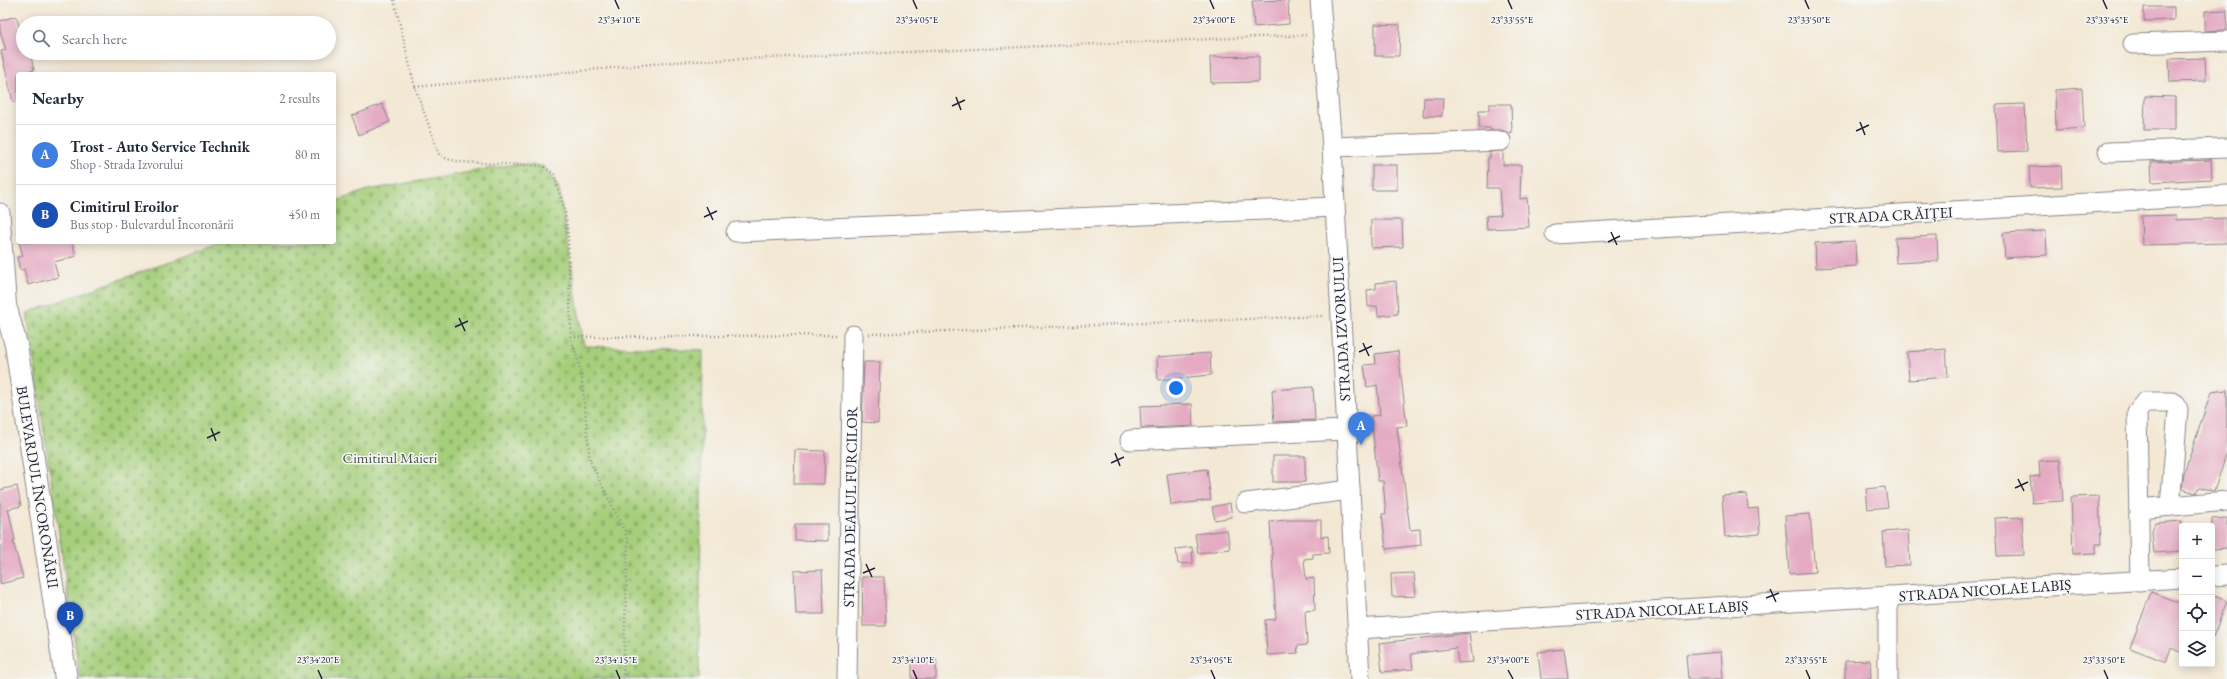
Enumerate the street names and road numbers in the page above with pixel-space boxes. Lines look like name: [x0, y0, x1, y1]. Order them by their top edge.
street label: STRADA CRĂIȚEI: [1829, 202, 1953, 228]
street label: STRADA IZVORULUI: [1328, 256, 1354, 402]
street label: BULEVARDUL ÎNCORONĂRII: [13, 384, 63, 590]
street label: STRADA DEALUL FURCILOR: [839, 406, 861, 608]
street label: STRADA NICOLAE LABIȘ: [1898, 575, 2072, 605]
street label: STRADA NICOLAE LABIȘ: [1575, 596, 1749, 624]

